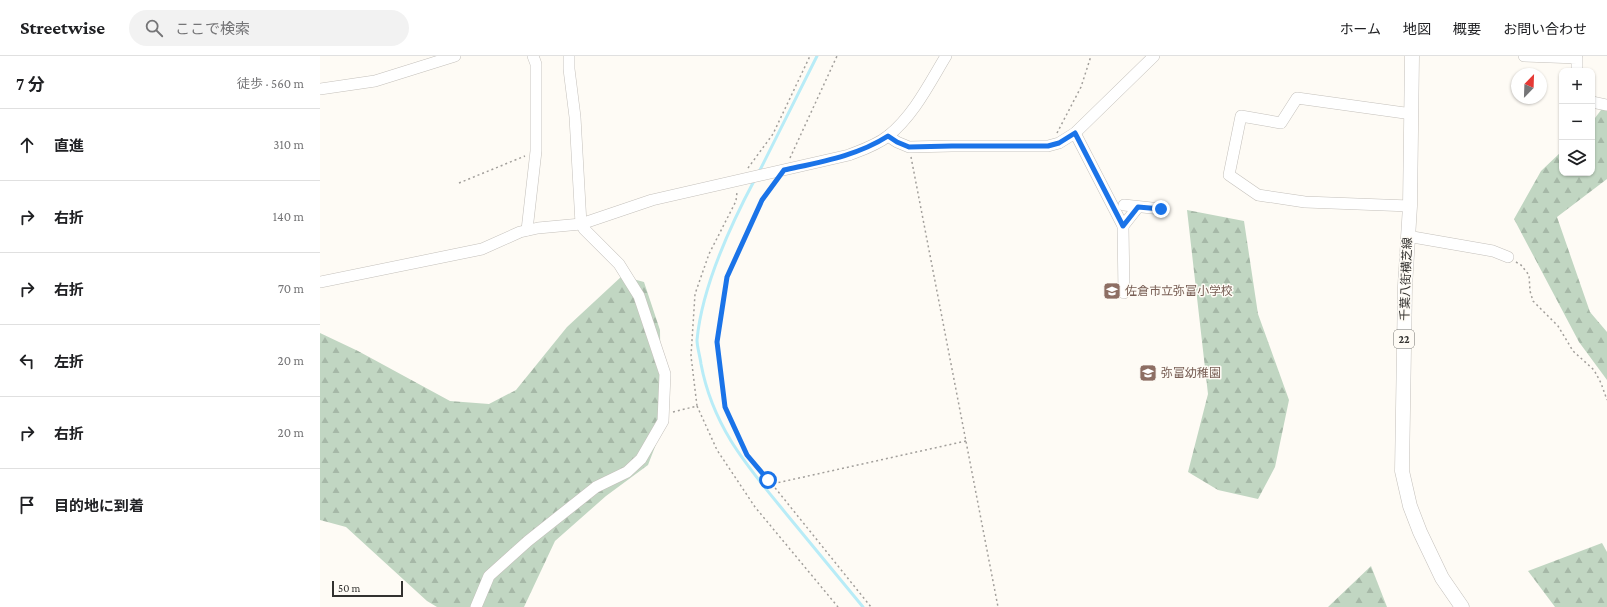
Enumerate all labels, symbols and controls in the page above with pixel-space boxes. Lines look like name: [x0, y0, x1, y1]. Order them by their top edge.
search box: [129, 10, 409, 46]
text: Streetwise: [20, 17, 105, 38]
icon: search: [143, 17, 165, 39]
text: ここで検索: [175, 21, 250, 37]
text: ホーム: [1339, 21, 1381, 37]
text: 地図: [1403, 21, 1431, 37]
text: 概要: [1453, 21, 1481, 37]
text: お問い合わせ: [1503, 21, 1587, 37]
north arrow: [1511, 68, 1547, 104]
map controls: [1559, 68, 1595, 176]
button: +: [1559, 68, 1595, 104]
text: 7 分: [16, 75, 45, 94]
text: 徒歩 · 560 m: [237, 76, 304, 91]
button: −: [1559, 104, 1595, 140]
icon: ahead: [16, 134, 38, 156]
text: 310 m: [273, 137, 304, 152]
text: 直進: [54, 138, 84, 154]
button: layers: [1559, 140, 1595, 176]
route end: [1152, 200, 1170, 218]
icon: right: [16, 206, 38, 228]
text: 140 m: [273, 209, 304, 224]
text: 右折: [54, 210, 84, 226]
street label: 千葉八街横芝線: [1398, 237, 1414, 321]
icon: right: [16, 278, 38, 300]
text: 70 m: [278, 281, 304, 296]
school or university icon: 佐倉市立弥富小学校: [1102, 281, 1122, 301]
text: 右折: [54, 282, 84, 298]
place label: 佐倉市立弥富小学校: [1125, 284, 1233, 298]
road number: 22: [1394, 330, 1414, 348]
icon: left: [16, 350, 38, 372]
text: 20 m: [278, 353, 304, 368]
text: 左折: [54, 354, 84, 370]
school or university icon: 弥富幼稚園: [1138, 363, 1158, 383]
place label: 弥富幼稚園: [1161, 366, 1221, 380]
icon: right: [16, 422, 38, 444]
text: 20 m: [278, 425, 304, 440]
text: 右折: [54, 426, 84, 442]
route start: [759, 471, 777, 489]
icon: arrive: [16, 494, 38, 516]
text: 目的地に到着: [54, 498, 144, 514]
scale bar: [332, 579, 403, 598]
text: 50 m: [338, 582, 360, 594]

